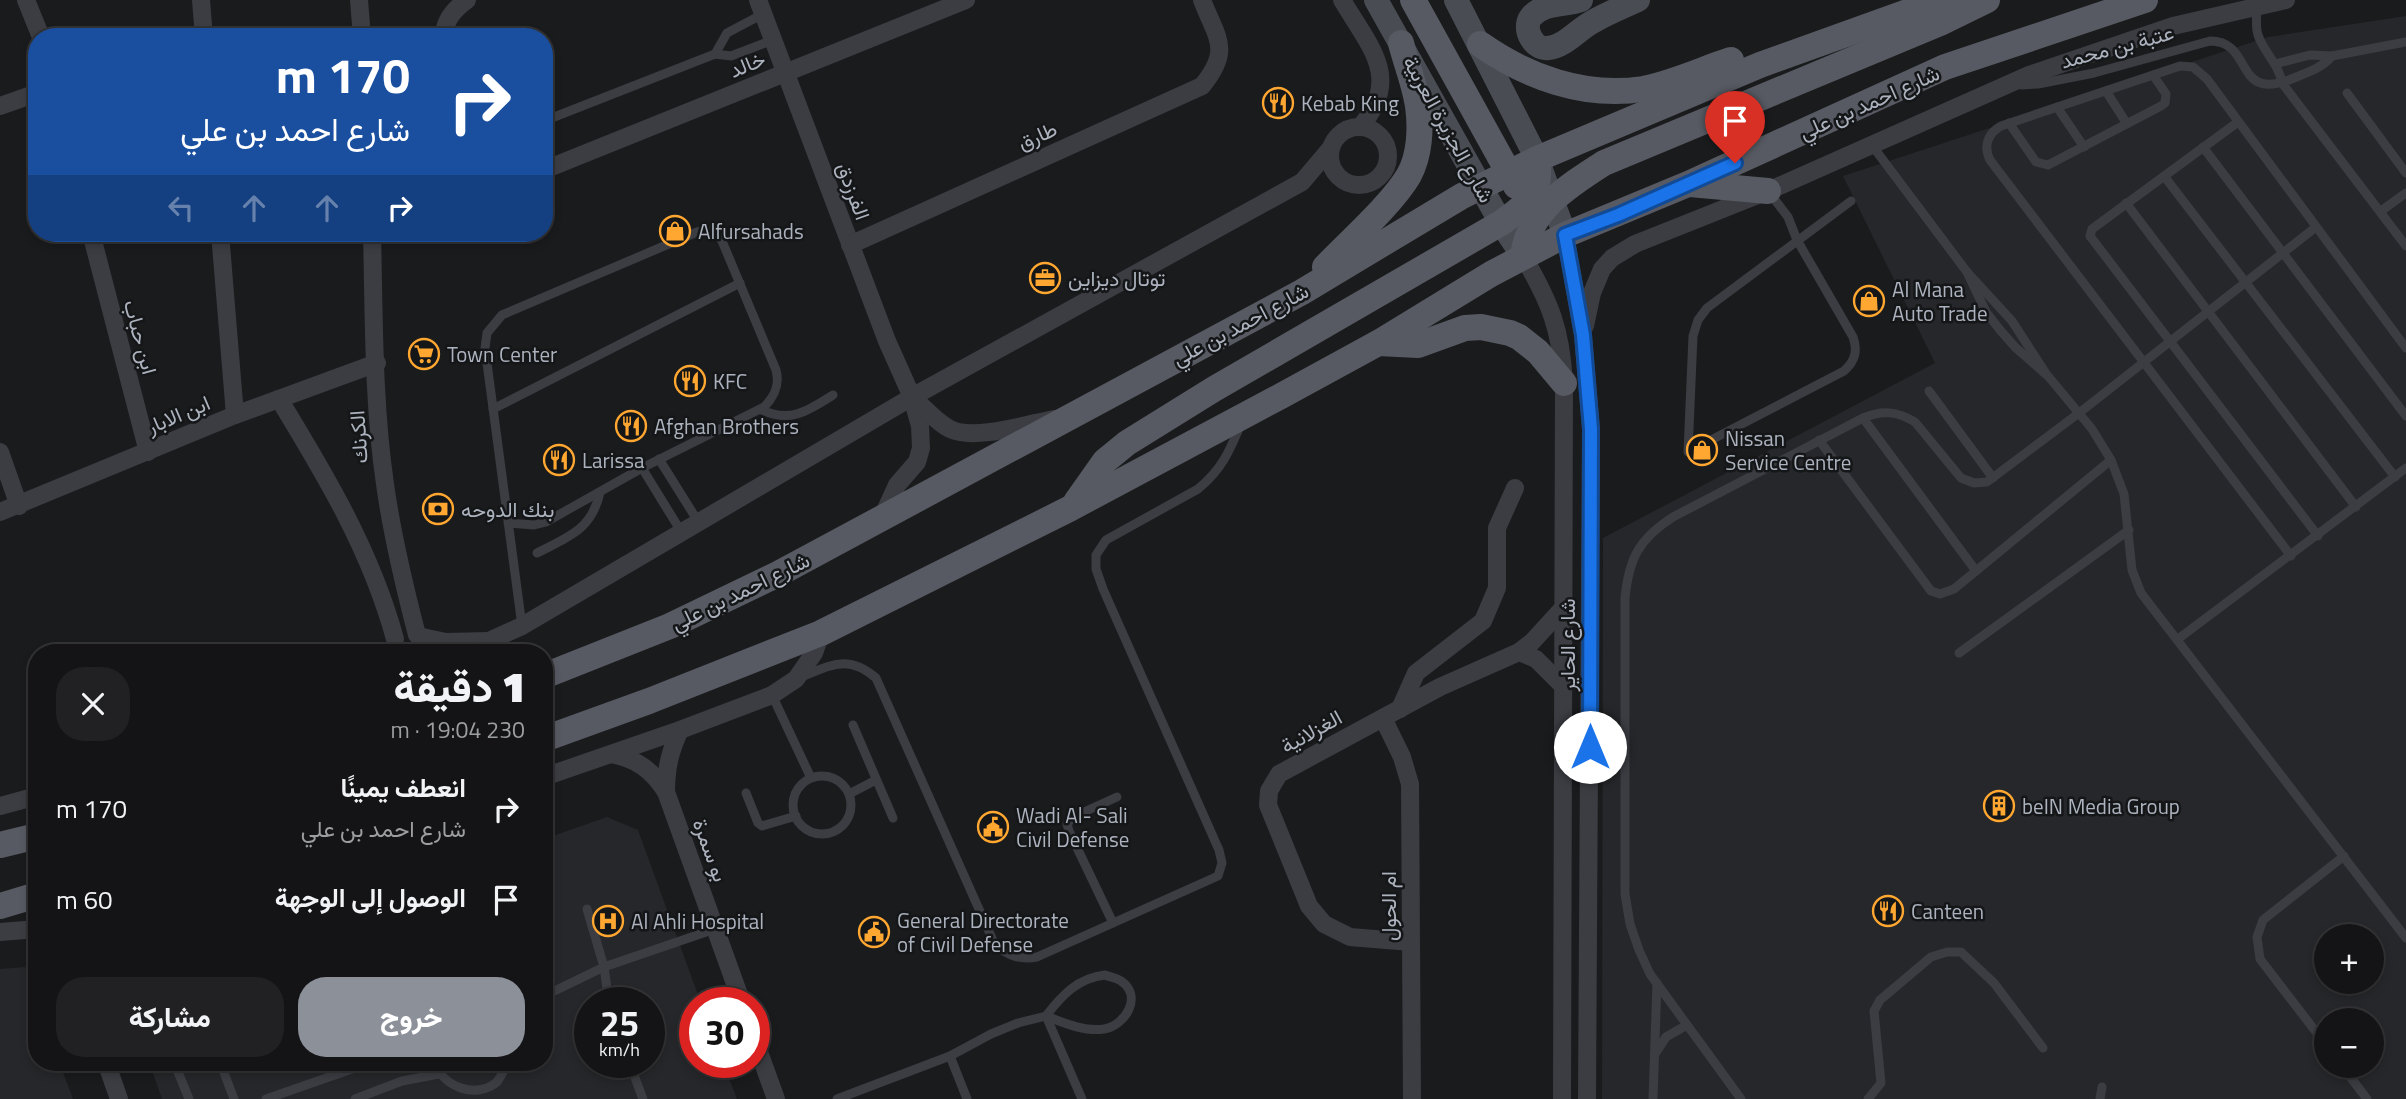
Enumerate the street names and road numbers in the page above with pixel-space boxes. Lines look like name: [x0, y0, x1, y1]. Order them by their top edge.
street label: عتبة بن محمد: [2057, 16, 2177, 76]
street label: خالد: [724, 42, 770, 86]
street label: شارع الجزيرة العربية: [1395, 50, 1503, 208]
street label: شارع احمد بن علي: [1794, 57, 1945, 149]
street label: طارق: [1012, 112, 1062, 158]
street label: الفرزدق: [829, 158, 879, 224]
street label: شارع احمد بن علي: [1166, 274, 1315, 375]
street label: ابن حباب: [116, 296, 166, 378]
street label: ابن الابار: [140, 386, 215, 442]
street label: الكرنك: [340, 409, 376, 465]
street label: شارع احمد بن علي: [665, 544, 816, 640]
street label: شارع الحاير: [1551, 599, 1583, 692]
street label: الغزلانية: [1274, 701, 1348, 761]
street label: بو سمرة: [685, 814, 737, 886]
street label: ام الحول: [1372, 871, 1404, 941]

